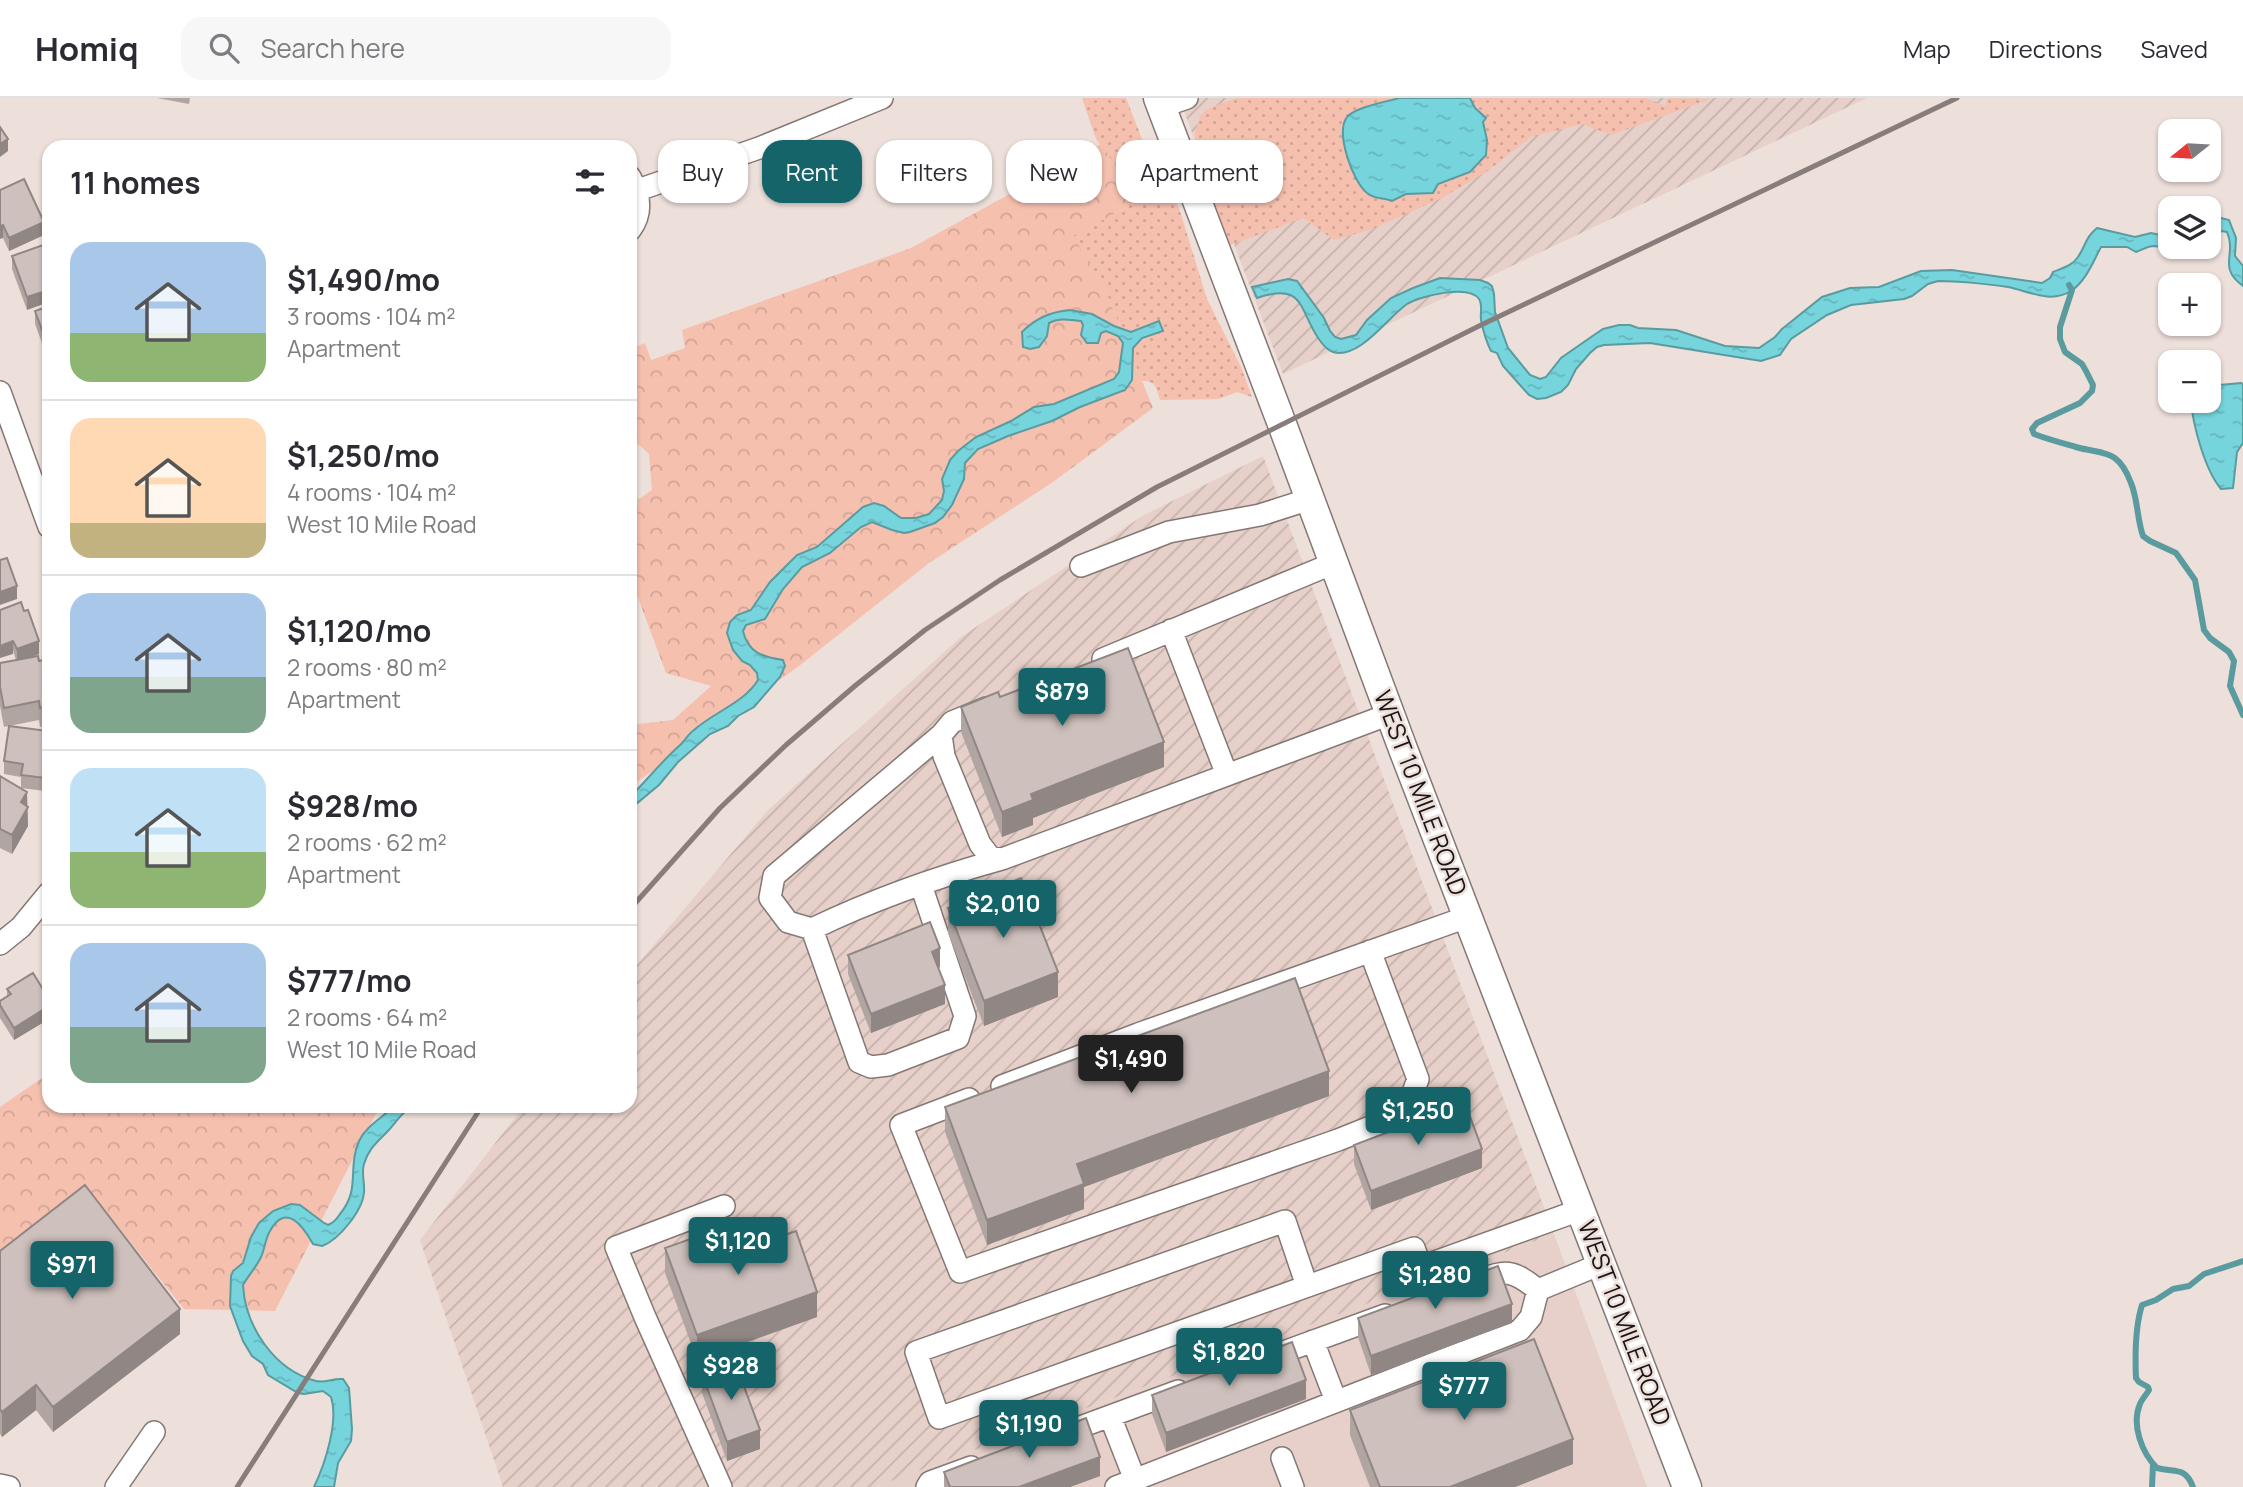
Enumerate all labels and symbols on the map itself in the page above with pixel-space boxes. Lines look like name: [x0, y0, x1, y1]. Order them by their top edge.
north arrow: [2158, 119, 2221, 182]
pin: $879: [1021, 668, 1103, 728]
street label: WEST 10 MILE ROAD: [1367, 685, 1476, 900]
pin: $2,010: [946, 880, 1060, 940]
pin: $1,490: [1074, 1035, 1188, 1095]
pin: $1,250: [1361, 1088, 1475, 1147]
street label: WEST 10 MILE ROAD: [1571, 1215, 1680, 1430]
pin: $1,120: [681, 1218, 795, 1277]
pin: $971: [31, 1242, 113, 1301]
pin: $1,280: [1378, 1252, 1492, 1311]
pin: $1,820: [1172, 1328, 1286, 1388]
pin: $928: [690, 1342, 772, 1402]
pin: $777: [1423, 1362, 1505, 1422]
pin: $1,190: [972, 1400, 1086, 1460]

